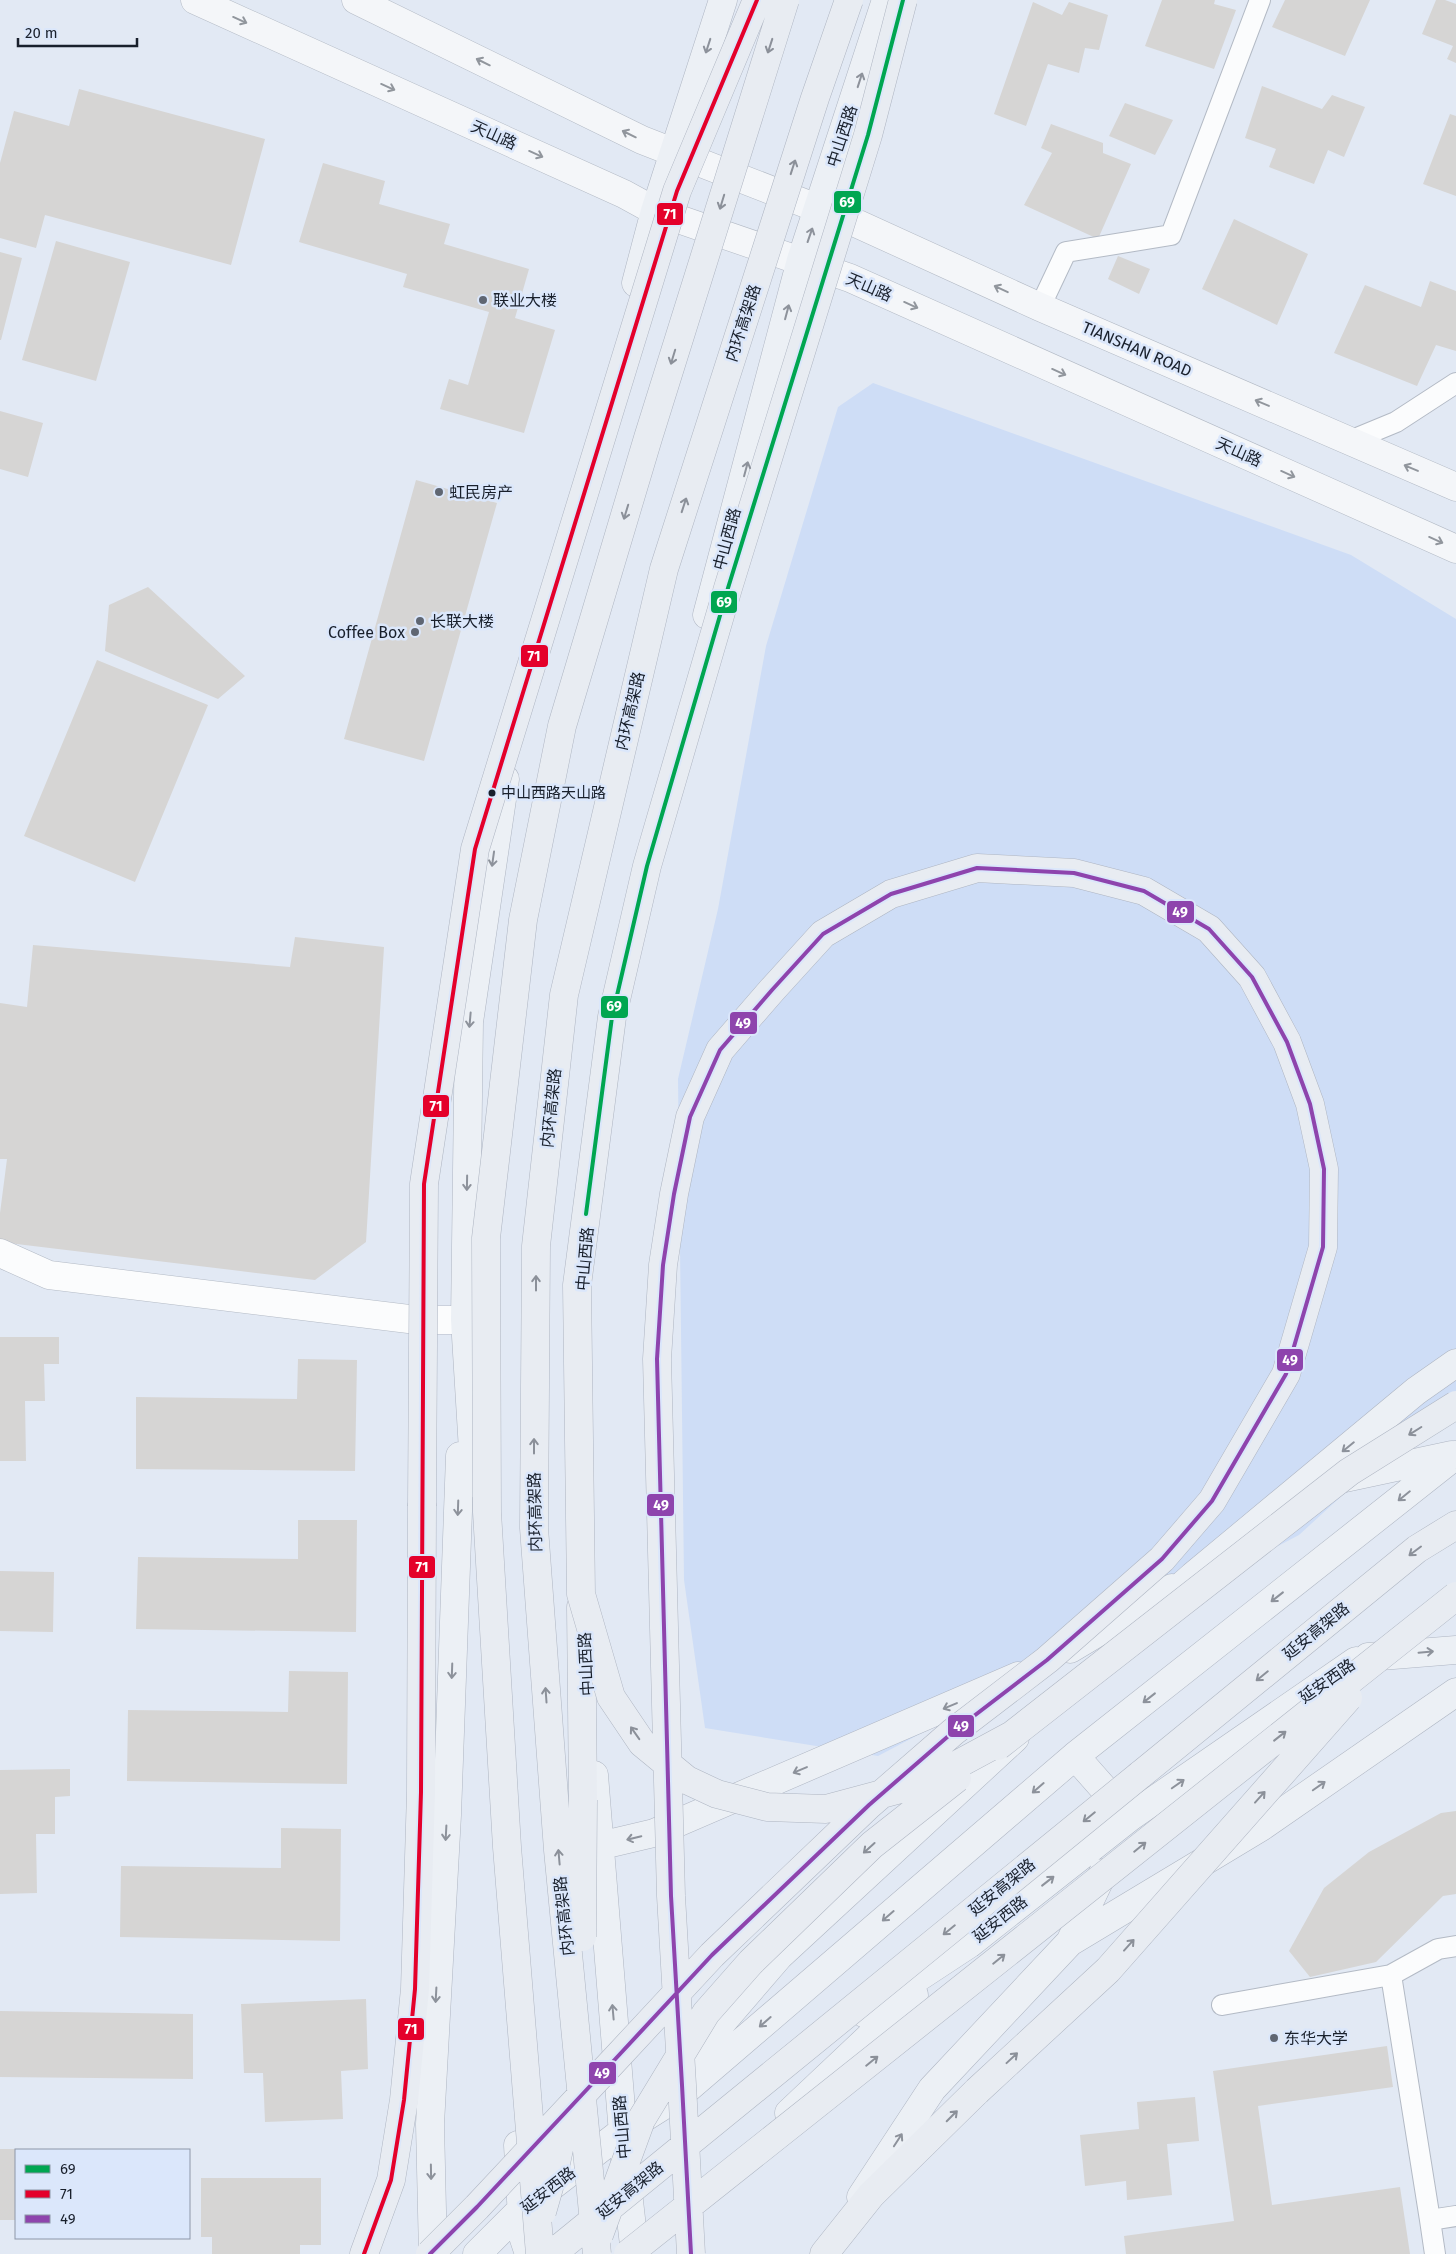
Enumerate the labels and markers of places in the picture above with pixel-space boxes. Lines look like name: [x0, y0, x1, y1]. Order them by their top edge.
place label: 联业大楼: [493, 291, 557, 310]
marker: 联业大楼: [477, 294, 489, 306]
place label: 虹民房产: [449, 483, 513, 502]
marker: 虹民房产: [433, 486, 445, 498]
place label: 长联大楼: [430, 612, 494, 631]
marker: 长联大楼: [414, 615, 426, 627]
place label: Coffee Box: [328, 623, 405, 642]
marker: Coffee Box: [409, 626, 421, 638]
place label: 中山西路天山路: [501, 784, 606, 802]
marker: 中山西路天山路: [487, 788, 497, 798]
place label: 东华大学: [1284, 2029, 1348, 2048]
marker: 东华大学: [1268, 2032, 1280, 2044]

